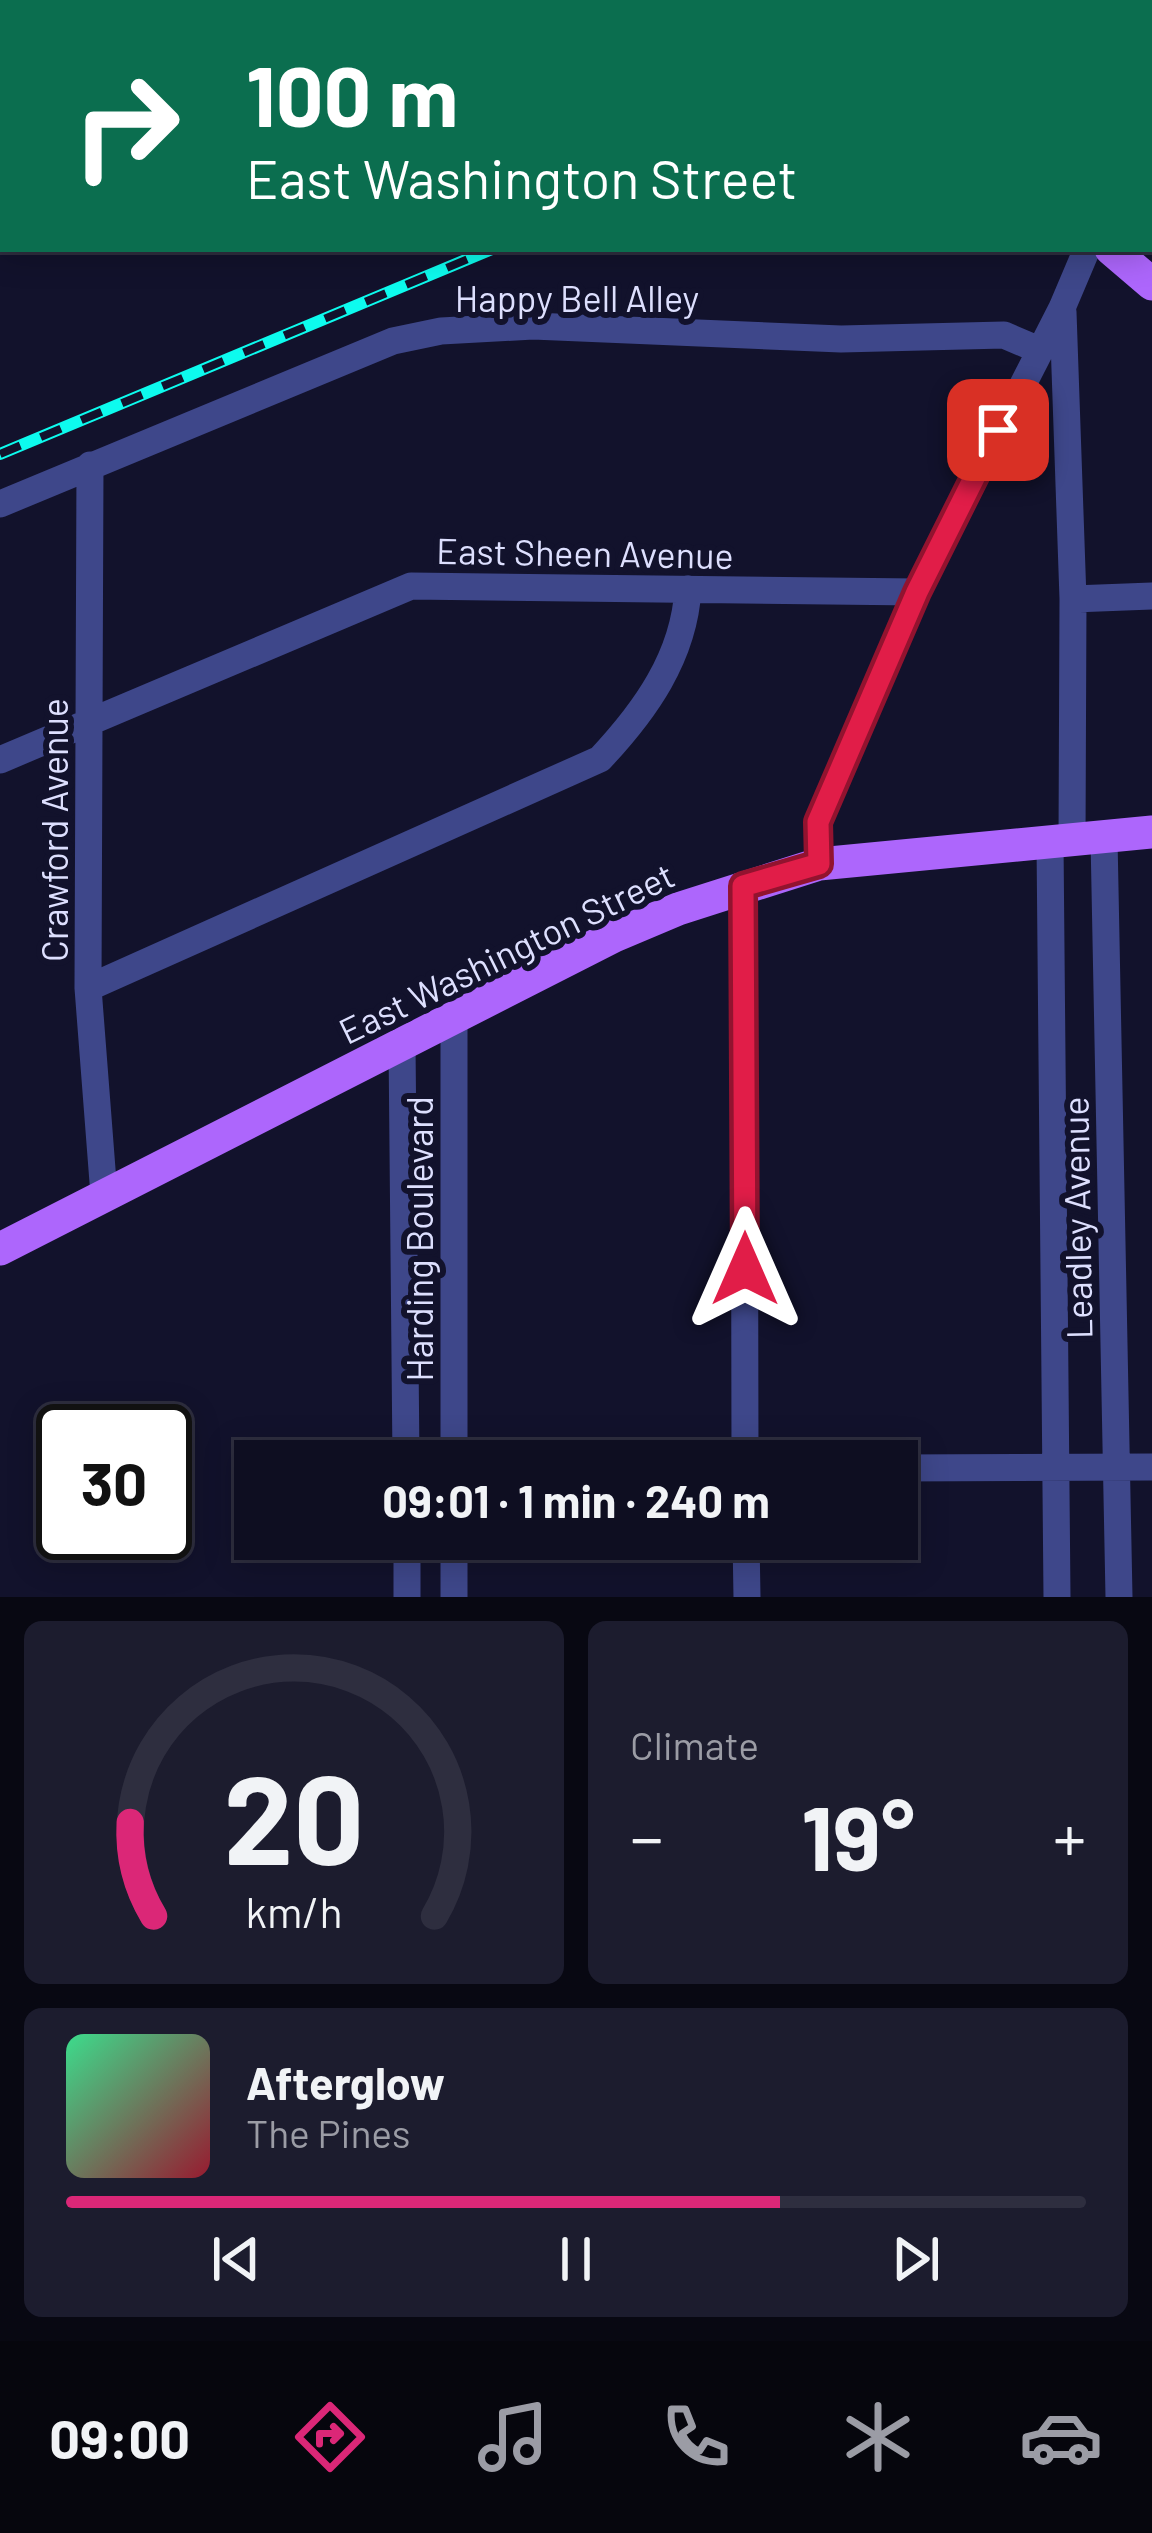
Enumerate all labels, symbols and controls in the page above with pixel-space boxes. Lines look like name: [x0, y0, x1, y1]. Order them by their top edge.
text: 100 m: [246, 43, 458, 144]
icon: right: [48, 48, 204, 204]
text: East Washington Street: [246, 145, 798, 210]
street label: Happy Bell Alley: [455, 276, 699, 319]
pin: [947, 379, 1049, 481]
icon: arrive: [965, 397, 1031, 463]
street label: East Sheen Avenue: [436, 528, 734, 576]
street label: Crawford Avenue: [32, 698, 75, 962]
street label: East Washington Street: [331, 852, 681, 1052]
street label: Harding Boulevard: [397, 1096, 440, 1382]
street label: Leadley Avenue: [1052, 1096, 1100, 1340]
position arrow: [682, 1206, 808, 1332]
speed limit sign: 30: [36, 1404, 192, 1560]
text: 09:01 · 1 min · 240 m: [382, 1473, 770, 1527]
text: Climate: [630, 1721, 759, 1768]
text: 20: [223, 1740, 365, 1890]
text: 19°: [801, 1781, 915, 1889]
text: −: [630, 1796, 663, 1875]
text: +: [1053, 1796, 1086, 1875]
text: km/h: [245, 1884, 343, 1936]
text: Afterglow: [246, 2055, 445, 2109]
text: The Pines: [246, 2109, 411, 2156]
icon: previous: [203, 2226, 269, 2292]
icon: pause: [543, 2226, 609, 2292]
icon: next: [883, 2226, 949, 2292]
icon: directions: [288, 2395, 372, 2479]
icon: music: [471, 2395, 555, 2479]
icon: phone: [654, 2395, 738, 2479]
icon: climate: [836, 2395, 920, 2479]
icon: car: [1019, 2395, 1103, 2479]
text: 09:00: [49, 2405, 190, 2470]

